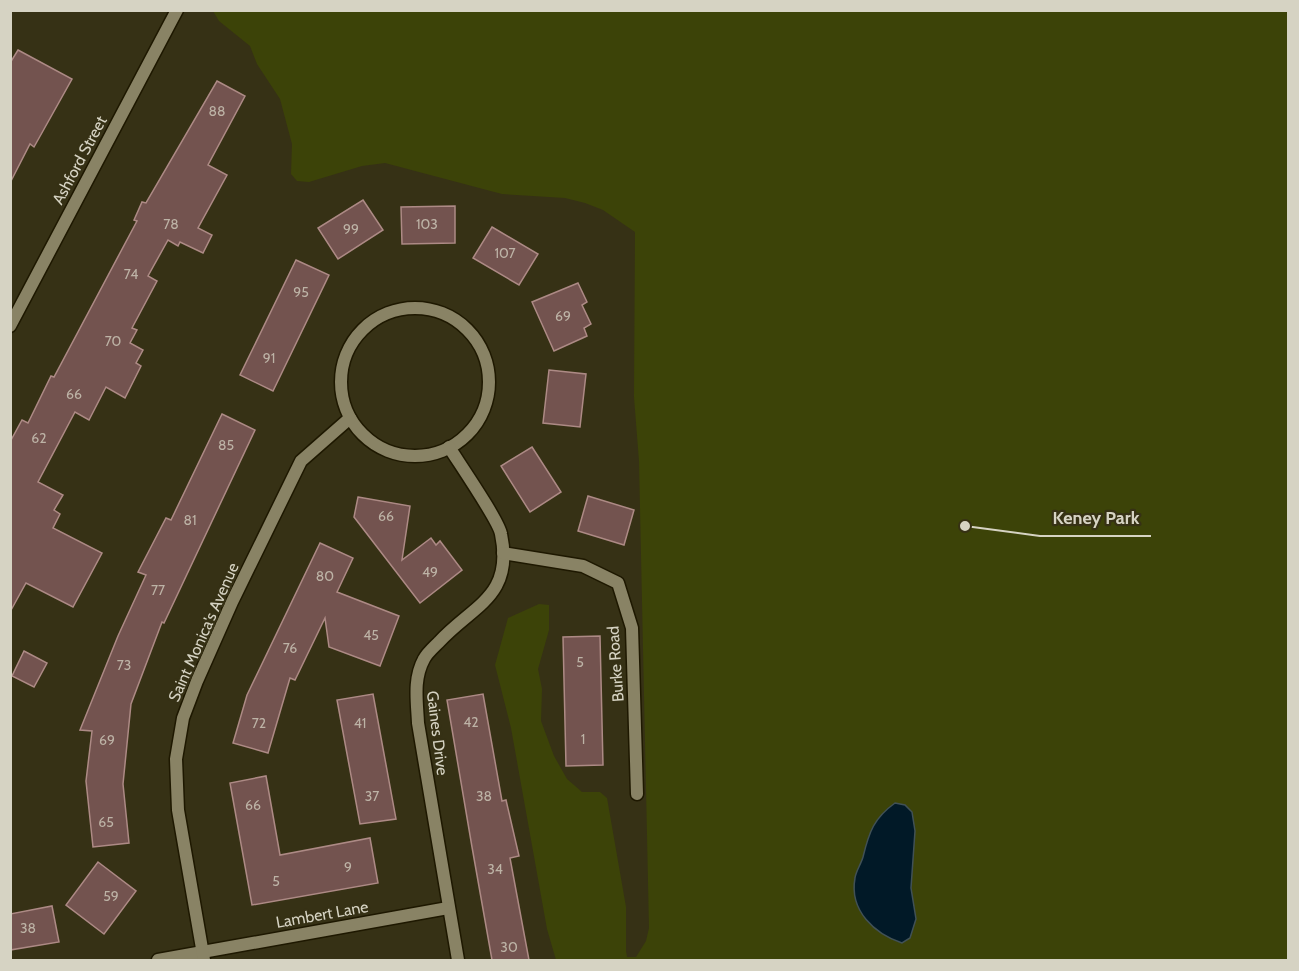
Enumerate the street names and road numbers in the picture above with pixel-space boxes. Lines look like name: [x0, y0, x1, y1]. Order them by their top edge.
street label: Ashford Street: [48, 112, 111, 208]
street label: Saint Monica's Avenue: [164, 560, 243, 705]
street label: Burke Road: [603, 625, 628, 703]
street label: Gaines Drive: [423, 690, 452, 776]
street label: Lambert Lane: [274, 897, 370, 932]

